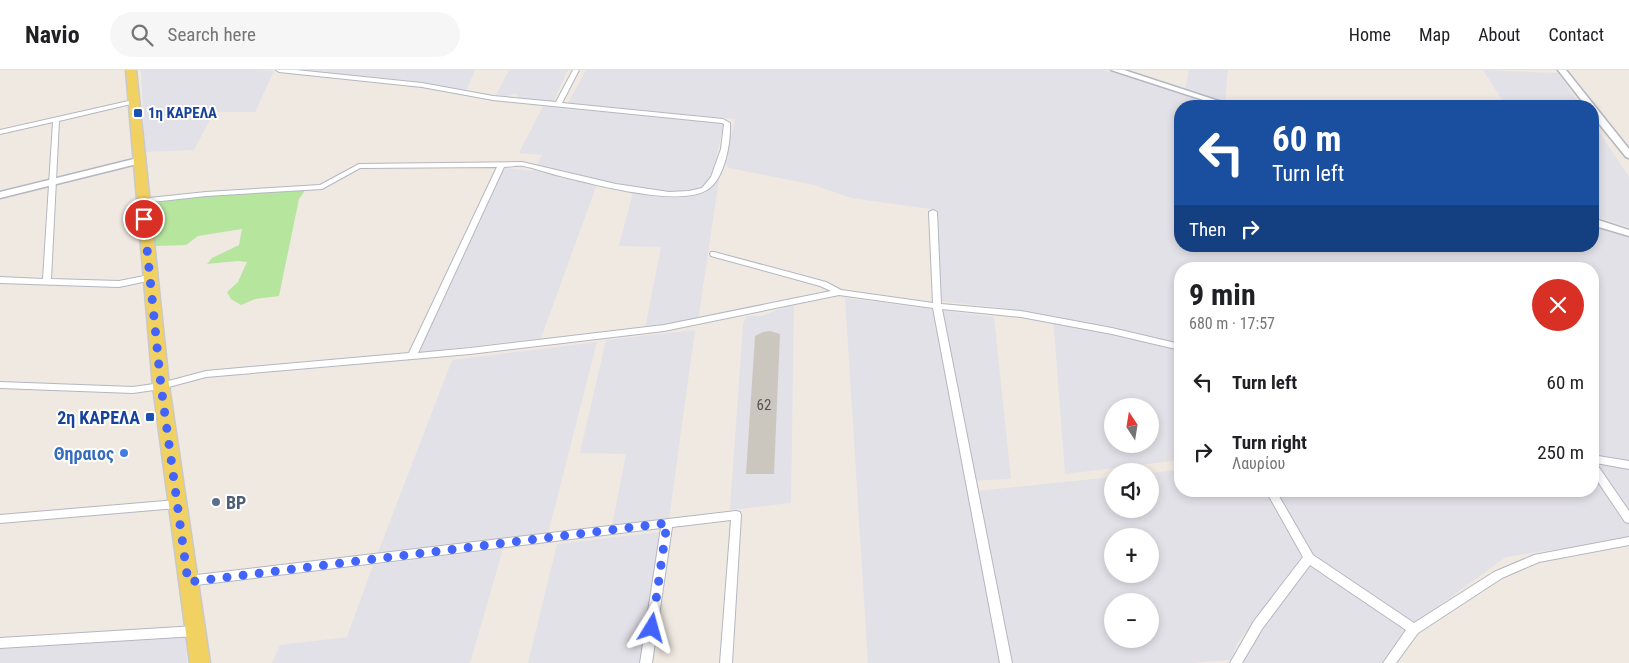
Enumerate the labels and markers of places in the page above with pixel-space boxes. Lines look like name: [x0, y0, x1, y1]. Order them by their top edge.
place label: 1η ΚΑΡΕΛΑ: [148, 104, 217, 122]
marker: 1η ΚΑΡΕΛΑ: [132, 107, 144, 119]
pin: [123, 198, 165, 240]
place label: 2η ΚΑΡΕΛΑ: [57, 407, 140, 428]
marker: 2η ΚΑΡΕΛΑ: [144, 411, 156, 423]
place label: Θηραιος: [54, 443, 114, 464]
marker: Θηραιος: [118, 447, 130, 459]
place label: BP: [226, 492, 246, 513]
marker: BP: [210, 496, 222, 508]

